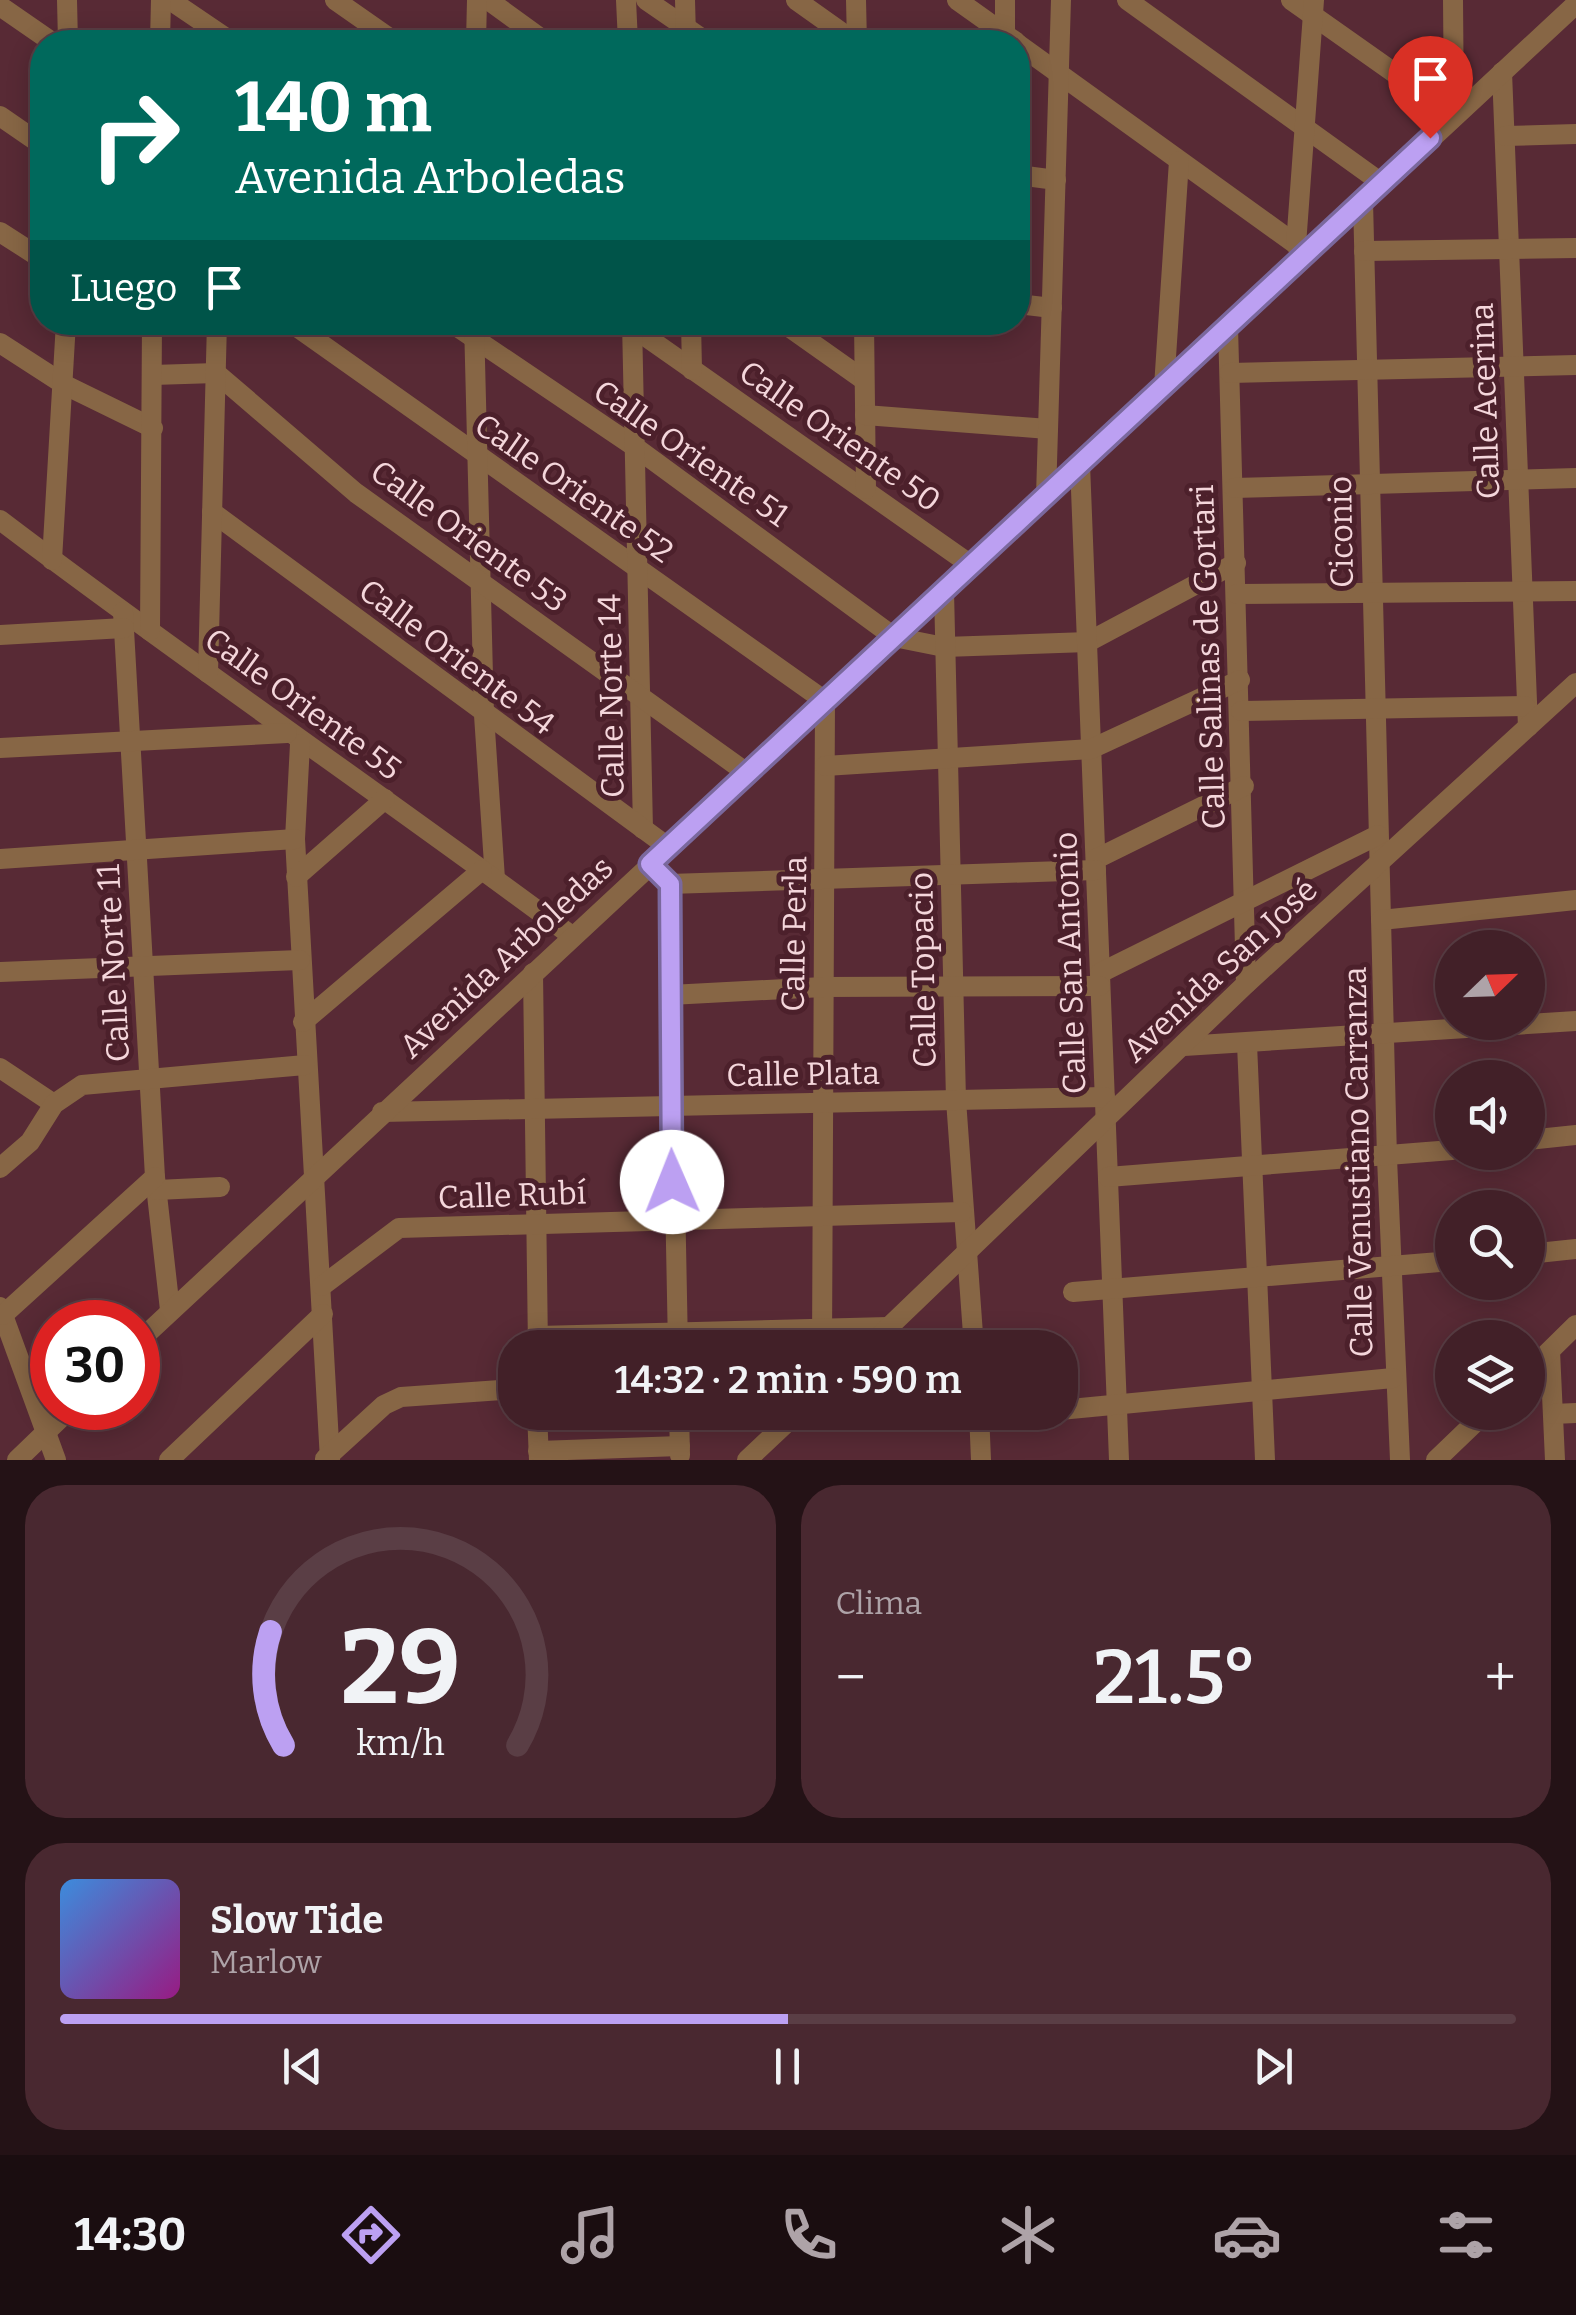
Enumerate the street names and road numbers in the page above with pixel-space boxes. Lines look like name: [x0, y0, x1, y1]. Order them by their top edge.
street label: Calle Acerina: [1463, 302, 1507, 500]
street label: Calle Oriente 50: [732, 353, 948, 519]
street label: Calle Oriente 51: [586, 372, 796, 534]
street label: Calle Oriente 52: [468, 406, 680, 570]
street label: Calle Oriente 53: [363, 452, 575, 620]
street label: Ciconio: [1321, 476, 1361, 588]
street label: Calle Salinas de Gortari: [1183, 484, 1233, 830]
street label: Calle Oriente 54: [352, 571, 563, 743]
street label: Calle Norte 14: [590, 593, 632, 798]
street label: Calle Oriente 55: [197, 620, 409, 788]
street label: Calle San Antonio: [1046, 831, 1094, 1095]
street label: Avenida Arboledas: [391, 848, 621, 1066]
street label: Calle Perla: [774, 856, 814, 1012]
street label: Calle Norte 11: [89, 863, 137, 1063]
street label: Avenida San José: [1115, 870, 1325, 1070]
street label: Calle Topacio: [902, 872, 944, 1068]
street label: Calle Venustiano Carranza: [1336, 966, 1380, 1358]
street label: Calle Plata: [726, 1054, 880, 1094]
street label: Calle Rubí: [437, 1173, 587, 1217]

